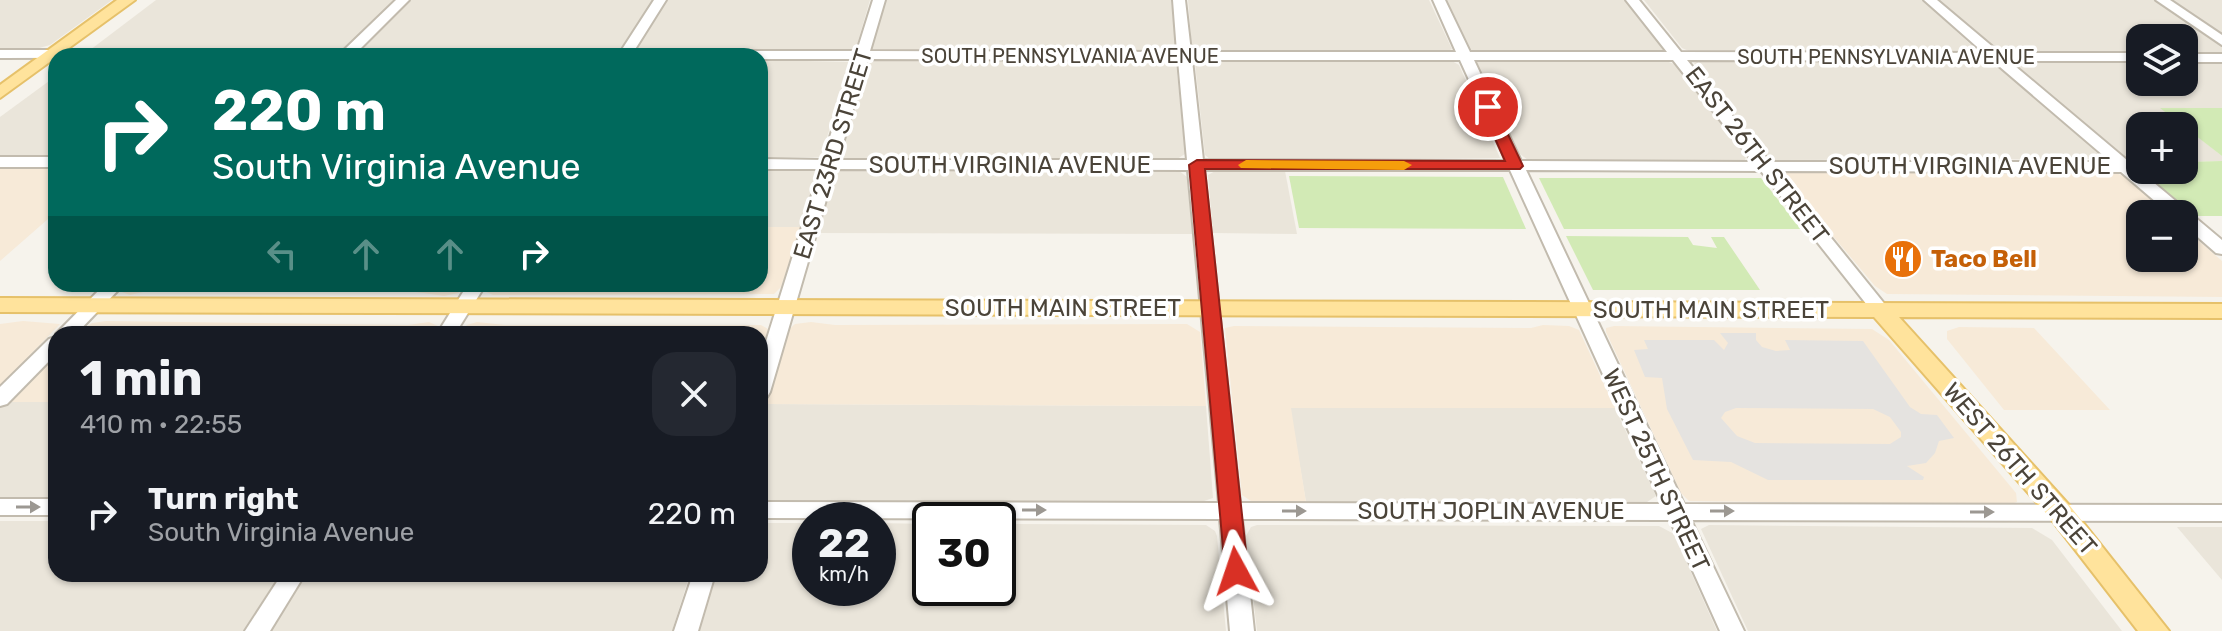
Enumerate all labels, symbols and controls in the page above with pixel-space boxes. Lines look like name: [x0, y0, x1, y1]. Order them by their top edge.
map controls: [2126, 24, 2198, 272]
button: layers: [2126, 24, 2198, 96]
street label: SOUTH PENNSYLVANIA AVENUE: [921, 44, 1219, 68]
street label: EAST 23RD STREET: [788, 45, 878, 262]
street label: SOUTH PENNSYLVANIA AVENUE: [1737, 45, 2035, 69]
street label: EAST 26TH STREET: [1679, 61, 1835, 249]
pin: [1454, 73, 1522, 141]
text: 220 m: [212, 78, 386, 144]
icon: right: [80, 80, 184, 184]
icon: arrive: [1466, 85, 1510, 129]
button: +: [2126, 112, 2198, 184]
text: South Virginia Avenue: [212, 145, 581, 188]
street label: SOUTH VIRGINIA AVENUE: [869, 151, 1151, 179]
street label: SOUTH VIRGINIA AVENUE: [1829, 152, 2111, 180]
button: −: [2126, 200, 2198, 272]
icon: left: [260, 232, 304, 276]
icon: ahead: [344, 232, 388, 276]
icon: ahead: [428, 232, 472, 276]
icon: right: [512, 232, 556, 276]
restaurant icon: Taco Bell: [1882, 238, 1924, 280]
place label: Taco Bell: [1931, 245, 2037, 273]
street label: SOUTH MAIN STREET: [945, 294, 1181, 322]
street label: SOUTH MAIN STREET: [1593, 296, 1829, 324]
text: 1 min: [80, 350, 203, 407]
button: close: [652, 352, 736, 436]
street label: WEST 25TH STREET: [1597, 364, 1715, 576]
street label: WEST 26TH STREET: [1937, 377, 2103, 561]
text: 410 m · 22:55: [80, 409, 242, 440]
text: Turn right: [148, 481, 299, 517]
icon: right: [80, 492, 124, 536]
text: 220 m: [648, 496, 736, 532]
street label: SOUTH JOPLIN AVENUE: [1358, 497, 1625, 525]
one-way arrow: [16, 501, 41, 513]
speed limit sign: 30: [912, 502, 1016, 606]
one-way arrow: [1022, 504, 1047, 516]
one-way arrow: [1282, 505, 1307, 517]
one-way arrow: [1710, 505, 1735, 517]
one-way arrow: [1970, 506, 1995, 518]
text: South Virginia Avenue: [148, 517, 414, 548]
text: 22: [818, 520, 870, 567]
position arrow: [1194, 529, 1278, 613]
text: km/h: [819, 562, 869, 586]

